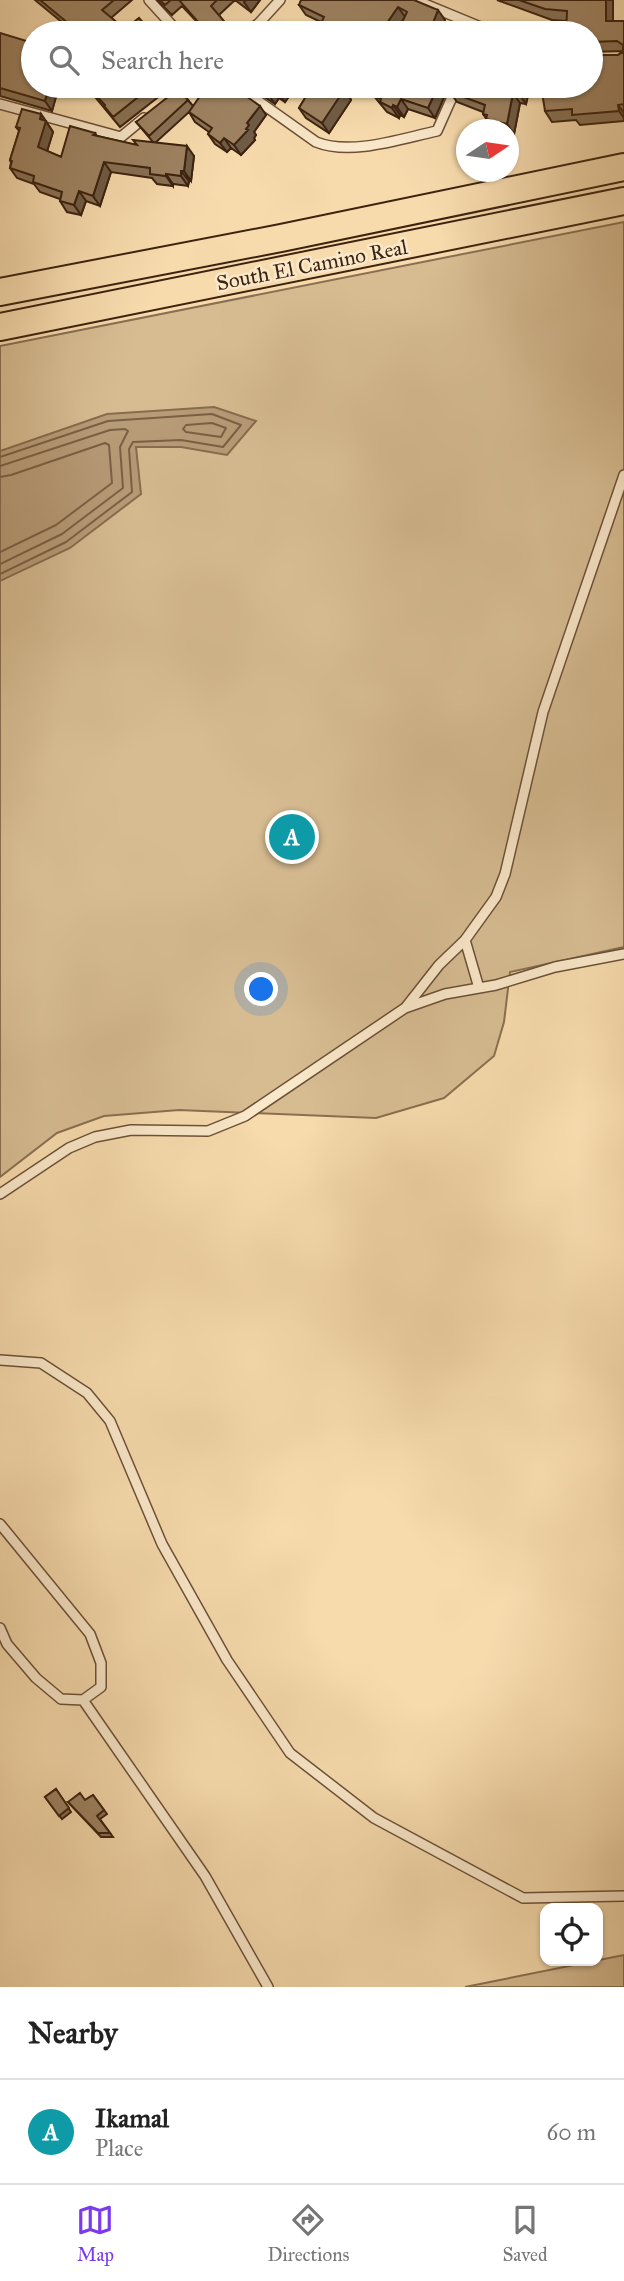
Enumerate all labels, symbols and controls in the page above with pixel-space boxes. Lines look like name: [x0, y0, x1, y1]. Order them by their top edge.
search box: [21, 21, 603, 98]
icon: search: [45, 41, 83, 79]
text: Search here: [101, 44, 224, 76]
north arrow: [456, 119, 519, 182]
street label: South El Camino Real: [214, 234, 410, 296]
pin: A: [269, 811, 315, 863]
your location: [244, 972, 278, 1006]
map controls: [540, 1903, 603, 1966]
button: locate: [540, 1903, 603, 1966]
text: Nearby: [28, 2015, 118, 2051]
text: Ikamal: [95, 2102, 169, 2134]
text: A: [43, 2118, 59, 2146]
text: 60 m: [547, 2118, 596, 2146]
text: Place: [95, 2134, 143, 2162]
tab: Map: [76, 2201, 114, 2266]
tab: Directions: [267, 2201, 349, 2266]
tab: Saved: [502, 2201, 548, 2266]

